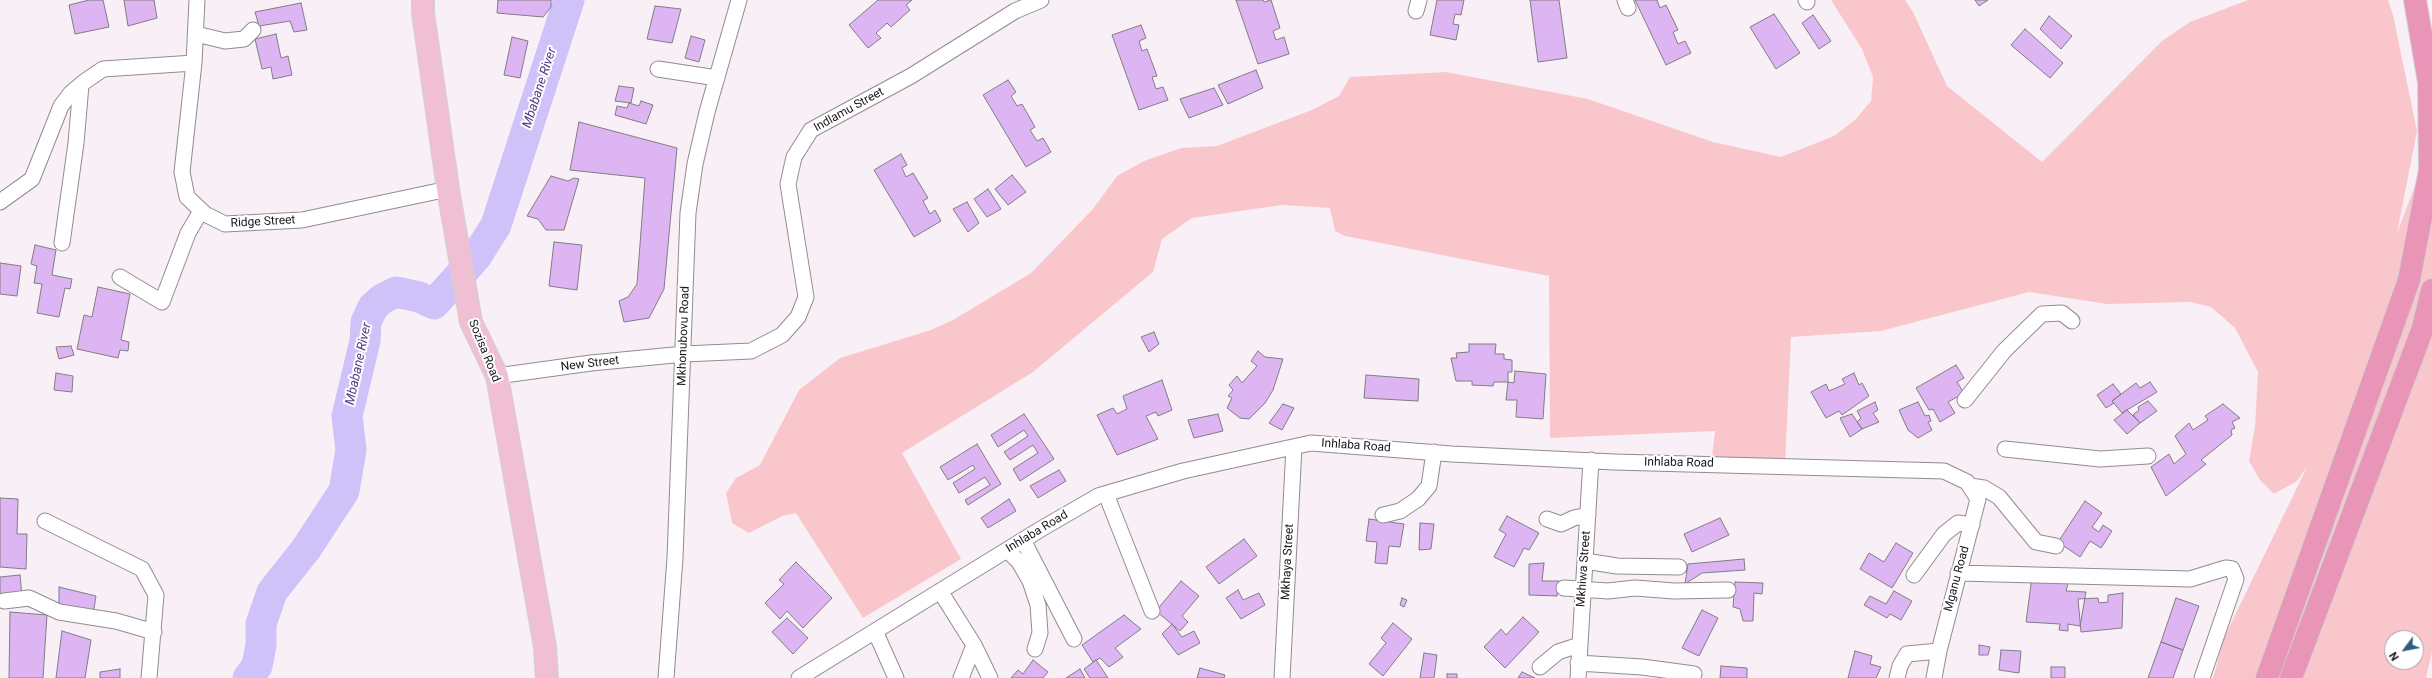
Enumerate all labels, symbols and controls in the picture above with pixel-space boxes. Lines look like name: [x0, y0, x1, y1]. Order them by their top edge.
water label: Mbabane River: [520, 46, 560, 130]
street label: Indlamu Street: [811, 85, 887, 135]
street label: Ridge Street: [230, 213, 296, 231]
street label: Mkhonubovu Road: [675, 286, 693, 386]
street label: Sozisa Road: [465, 318, 503, 384]
water label: Mbabane River: [343, 322, 375, 406]
street label: New Street: [560, 353, 620, 375]
street label: Inhlaba Road: [1321, 436, 1391, 456]
street label: Inhlaba Road: [1644, 455, 1714, 471]
street label: Inhlaba Road: [1003, 508, 1071, 556]
street label: Mkhaya Street: [1279, 523, 1297, 601]
street label: Mkhiwa Street: [1574, 530, 1594, 608]
street label: Mganu Road: [1941, 545, 1973, 613]
north arrow: [2384, 630, 2424, 670]
text: N: [2387, 649, 2402, 663]

